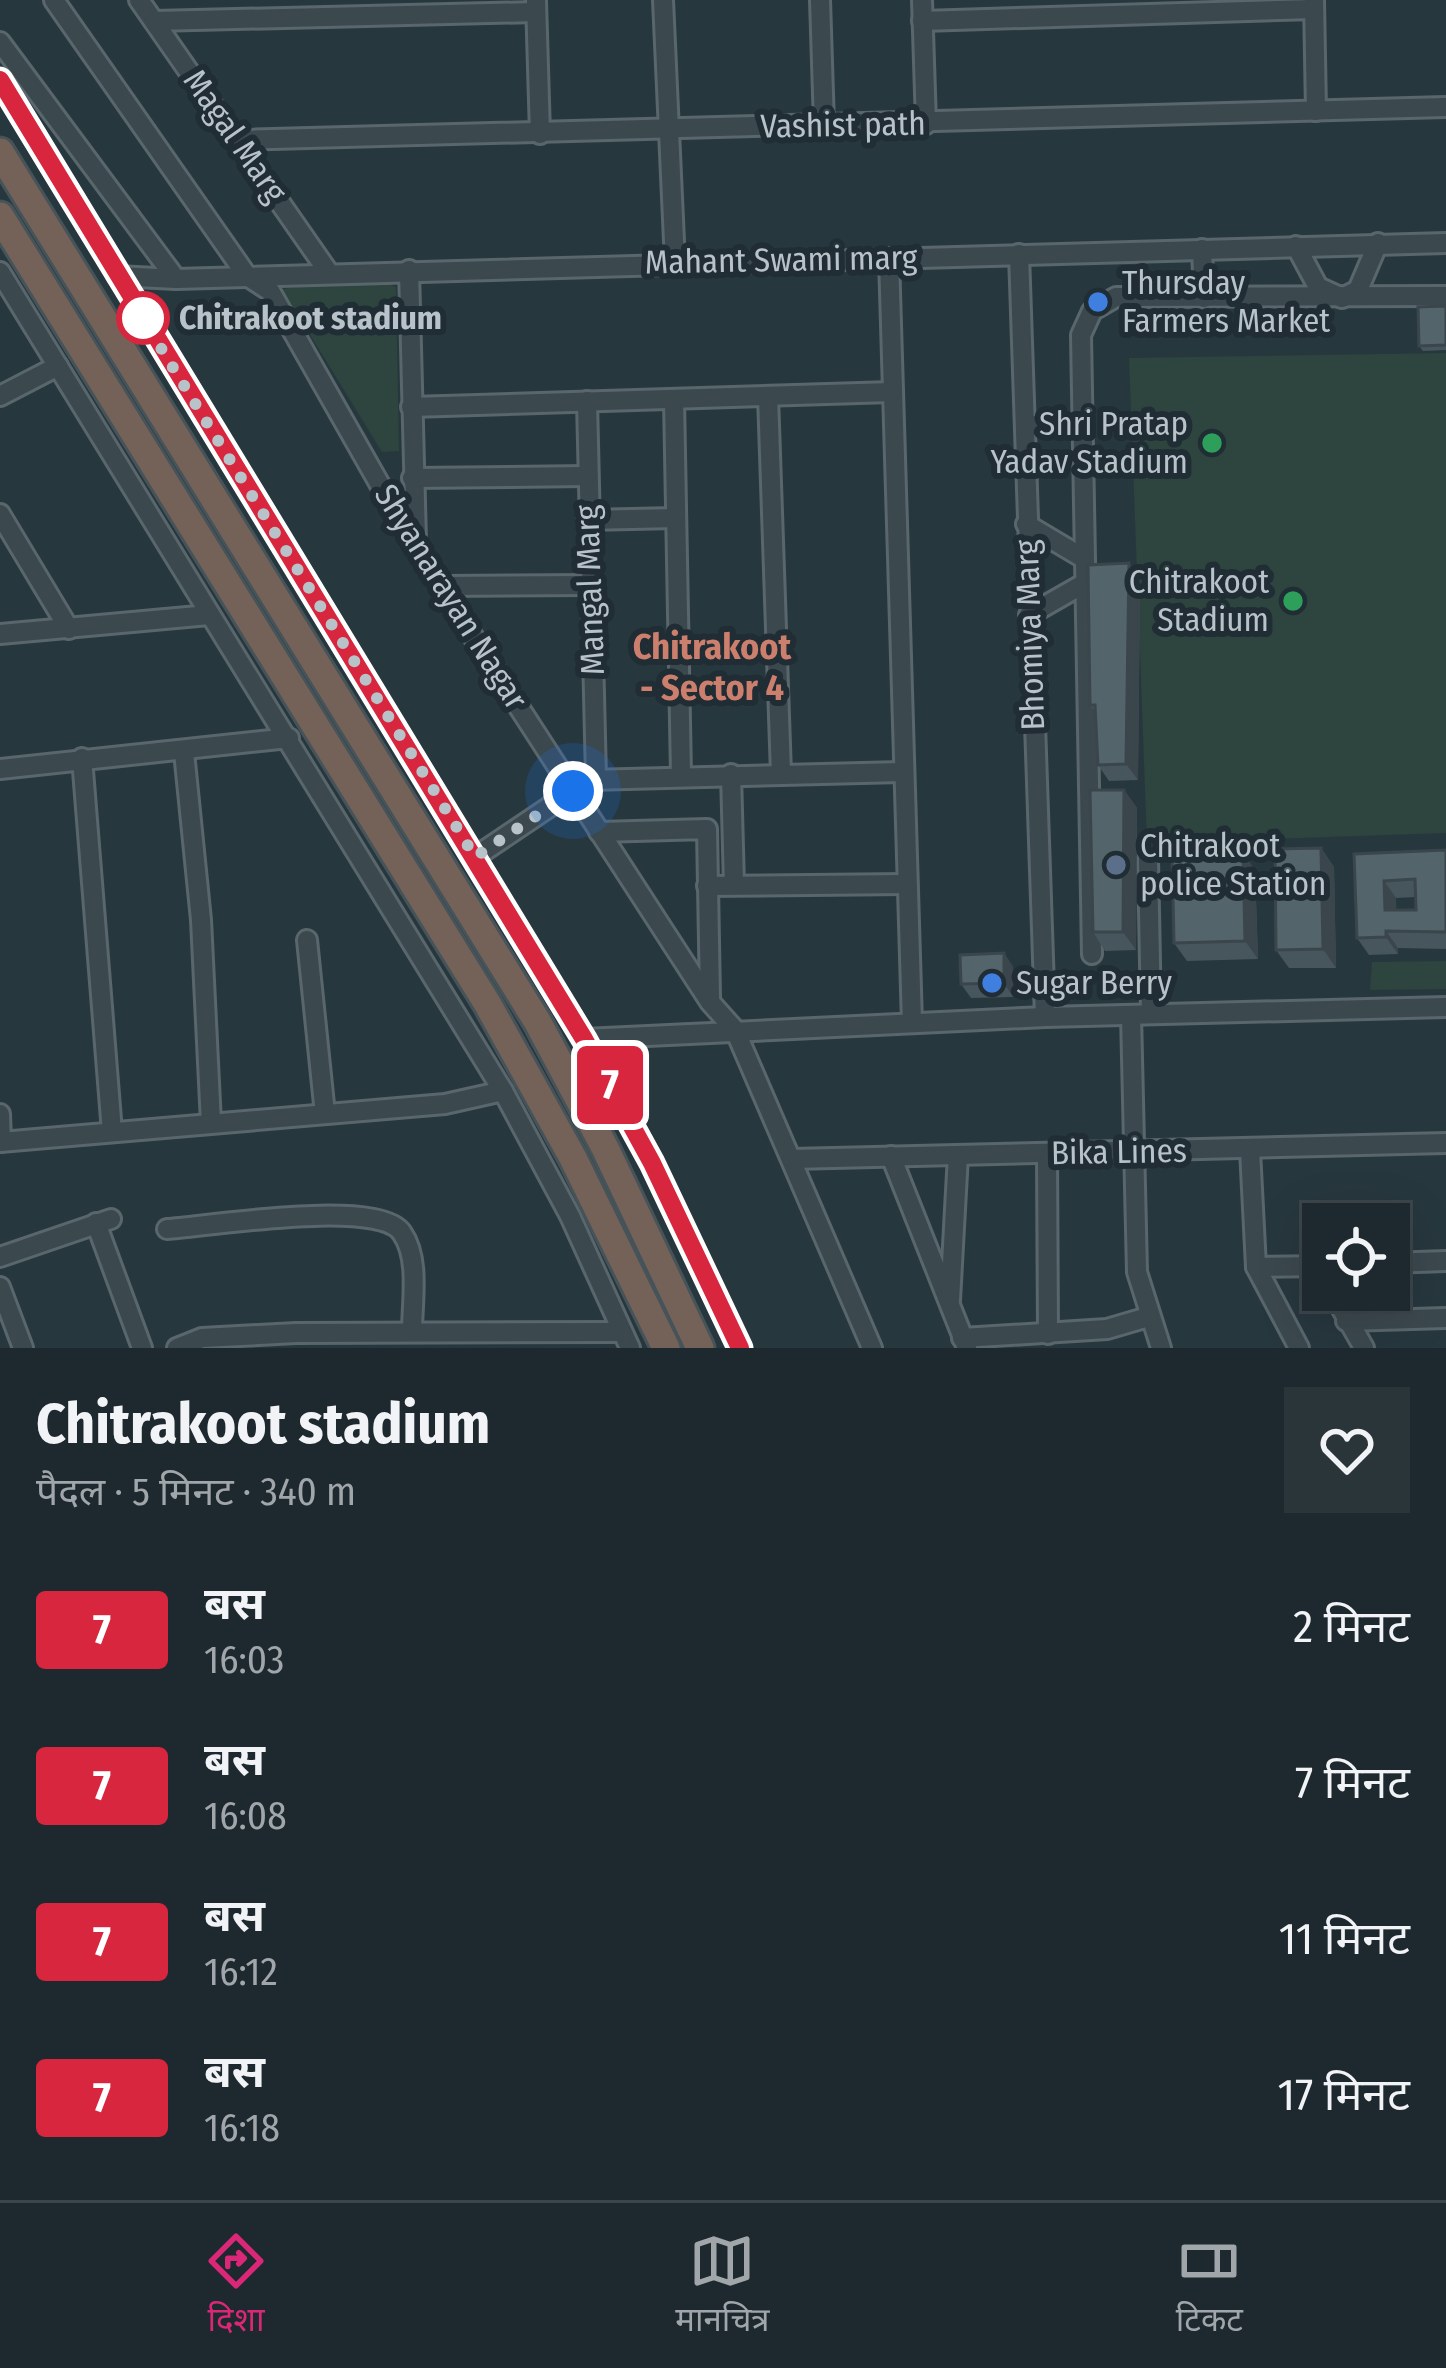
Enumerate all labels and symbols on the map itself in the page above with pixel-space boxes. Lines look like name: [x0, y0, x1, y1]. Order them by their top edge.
street label: Magal Marg: [175, 62, 295, 210]
street label: Vashist path: [760, 104, 926, 146]
street label: Mahant Swami marg: [644, 238, 918, 282]
place label: Thursday Farmers Market: [1122, 263, 1330, 341]
marker: Thursday Farmers Market: [1085, 289, 1111, 315]
marker: Chitrakoot stadium: [118, 293, 168, 343]
place label: Chitrakoot stadium: [179, 298, 442, 338]
place label: Shri Pratap Yadav Stadium: [990, 404, 1188, 482]
marker: Shri Pratap Yadav Stadium: [1199, 430, 1225, 456]
street label: Shyanarayan Nagar: [366, 477, 536, 717]
street label: Mangal Marg: [567, 504, 613, 676]
street label: Bhomiya Marg: [1007, 538, 1053, 731]
place label: Chitrakoot Stadium: [1129, 562, 1269, 640]
marker: Chitrakoot Stadium: [1280, 588, 1306, 614]
district label: Chitrakoot - Sector 4: [633, 625, 793, 710]
your location: [543, 761, 603, 821]
place label: Chitrakoot police Station: [1140, 826, 1326, 904]
marker: Chitrakoot police Station: [1103, 852, 1129, 878]
place label: Sugar Berry: [1016, 963, 1172, 1003]
marker: Sugar Berry: [979, 970, 1005, 996]
line badge: 7: [571, 1046, 649, 1124]
street label: Bika Lines: [1051, 1131, 1187, 1173]

